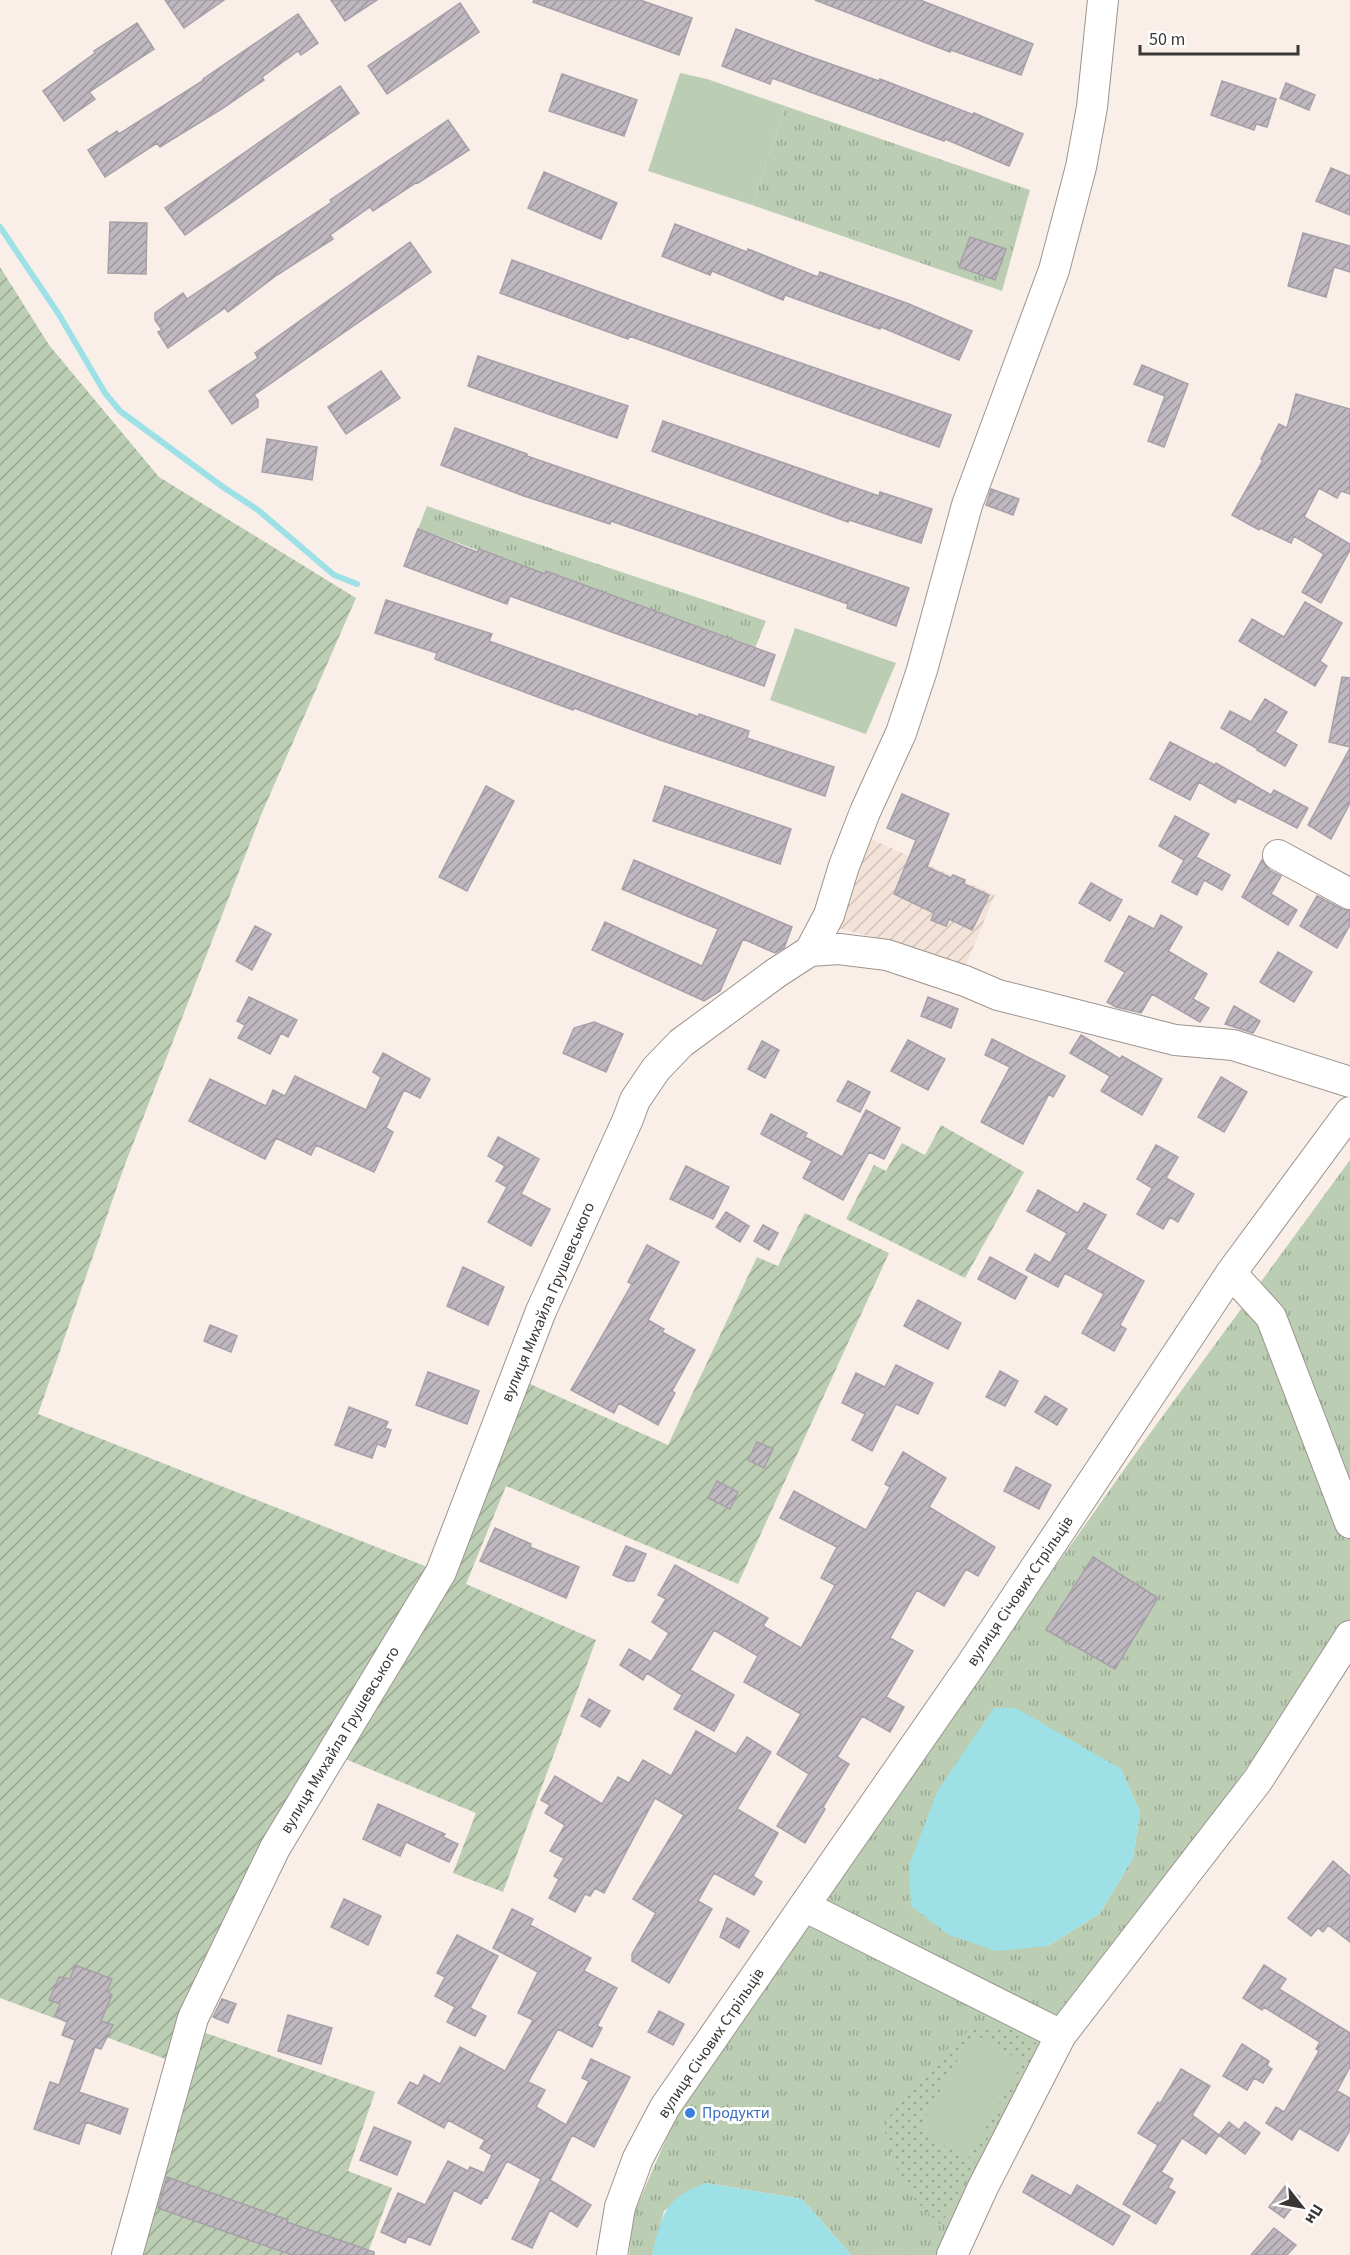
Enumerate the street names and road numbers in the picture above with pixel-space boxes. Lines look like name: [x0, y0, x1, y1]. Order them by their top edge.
street label: вулиця Михайла Грушевського: [496, 1199, 600, 1405]
street label: вулиця Січових Стрільців: [961, 1511, 1079, 1671]
street label: вулиця Михайла Грушевського: [275, 1642, 405, 1838]
street label: вулиця Січових Стрільців: [652, 1963, 770, 2123]

